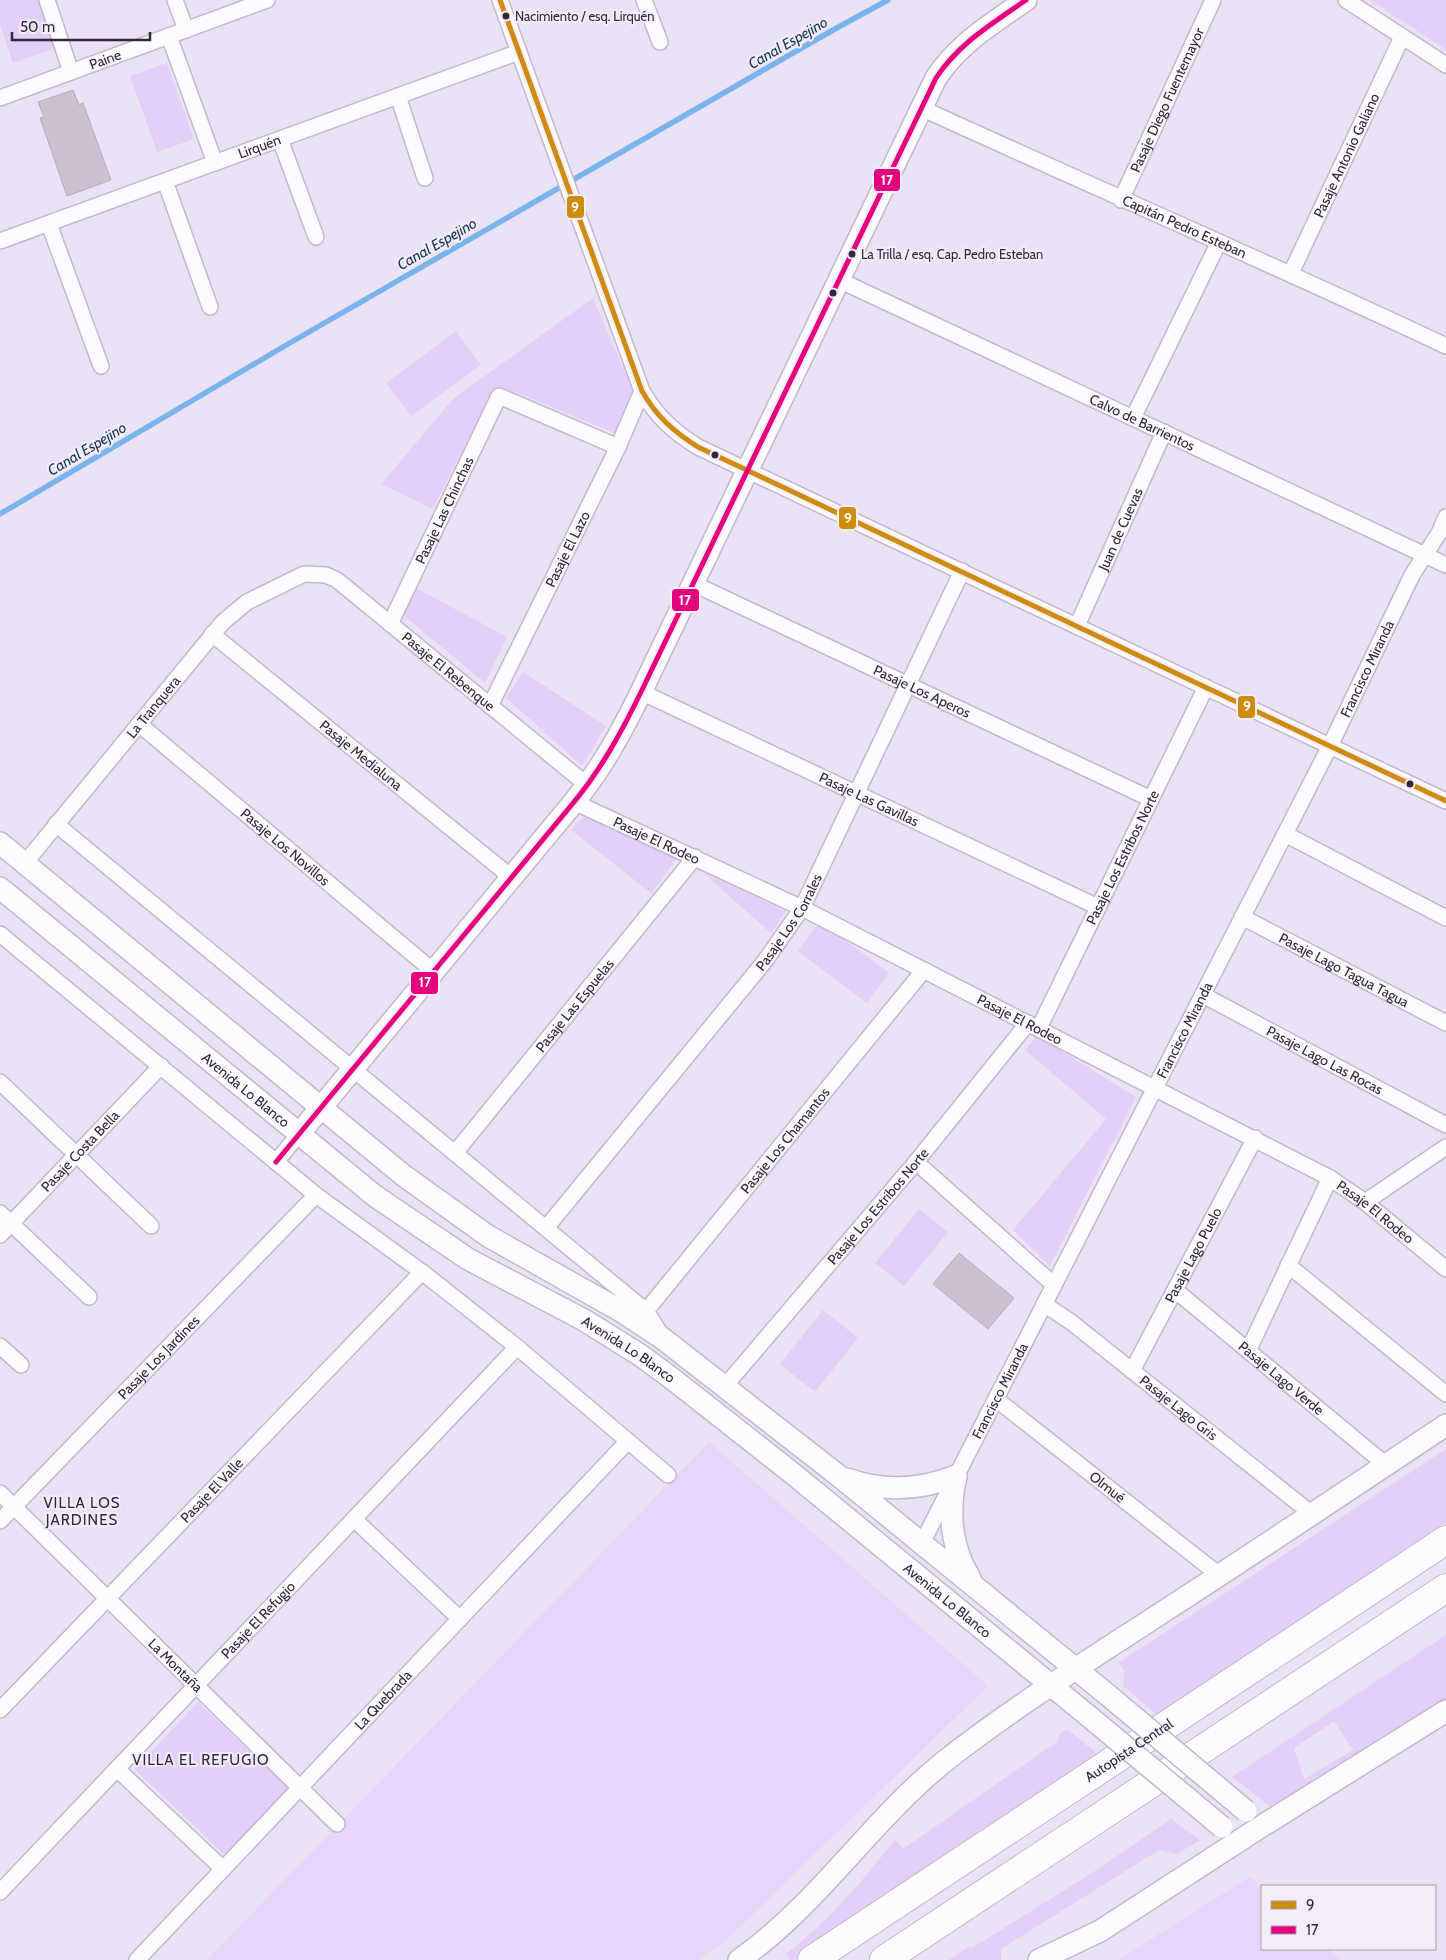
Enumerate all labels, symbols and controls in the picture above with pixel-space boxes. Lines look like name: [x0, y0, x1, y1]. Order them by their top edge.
place label: Nacimiento / esq. Lirquén: [515, 8, 655, 24]
scale bar: [12, 10, 150, 42]
marker: Nacimiento / esq. Lirquén: [501, 11, 511, 21]
water label: Canal Espejino: [745, 13, 831, 73]
text: 50 m: [20, 18, 55, 36]
street label: Pasaje Diego Fuentemayor: [1126, 24, 1208, 175]
street label: Paine: [87, 45, 124, 73]
street label: Pasaje Antonio Galiano: [1309, 90, 1383, 220]
street label: Lirquén: [235, 130, 283, 163]
line badge: 17: [873, 168, 901, 192]
text: 17: [881, 171, 894, 189]
street label: Capitán Pedro Esteban: [1120, 191, 1250, 262]
line badge: 9: [566, 195, 585, 219]
text: 9: [571, 198, 579, 216]
water label: Canal Espejino: [394, 214, 480, 274]
place label: La Trilla / esq. Cap. Pedro Esteban: [861, 246, 1043, 262]
marker: La Trilla / esq. Cap. Pedro Esteban: [847, 249, 857, 259]
unlabelled marker: [828, 288, 838, 298]
street label: Calvo de Barrientos: [1087, 390, 1198, 455]
water label: Canal Espejino: [44, 418, 130, 480]
unlabelled marker: [710, 450, 720, 460]
street label: Pasaje Las Chinchas: [411, 454, 478, 567]
street label: Juan de Cuevas: [1094, 485, 1147, 574]
line badge: 9: [838, 506, 857, 530]
street label: Pasaje El Lazo: [541, 508, 594, 590]
text: 9: [844, 509, 852, 527]
line badge: 17: [671, 588, 700, 612]
text: 17: [679, 591, 692, 609]
street label: Francisco Miranda: [1336, 617, 1398, 720]
street label: Pasaje El Rebenque: [398, 628, 499, 715]
street label: Pasaje Los Aperos: [871, 661, 974, 722]
street label: La Tranquera: [122, 672, 184, 742]
line badge: 9: [1237, 695, 1256, 719]
text: 9: [1243, 697, 1251, 715]
street label: Pasaje Medialuna: [316, 716, 406, 794]
street label: Pasaje Las Gavillas: [816, 768, 922, 830]
unlabelled marker: [1405, 779, 1415, 789]
street label: Pasaje Los Estribos Norte: [1082, 787, 1163, 928]
street label: Pasaje Los Novillos: [237, 804, 334, 890]
street label: Pasaje El Rodeo: [610, 813, 703, 868]
street label: Pasaje Los Corrales: [752, 871, 826, 975]
street label: Pasaje Lago Tagua Tagua: [1276, 929, 1412, 1011]
street label: Pasaje Las Espuelas: [532, 955, 618, 1056]
line badge: 17: [410, 971, 439, 995]
text: 17: [419, 973, 432, 991]
street label: Francisco Miranda: [1152, 979, 1217, 1081]
street label: Pasaje El Rodeo: [974, 990, 1066, 1049]
street label: Pasaje Lago Las Rocas: [1263, 1022, 1386, 1099]
street label: Avenida Lo Blanco: [198, 1048, 294, 1131]
street label: Pasaje Los Chamantos: [736, 1084, 834, 1197]
street label: Pasaje Costa Bella: [37, 1106, 123, 1196]
street label: Pasaje Los Estribos Norte: [823, 1144, 933, 1268]
street label: Pasaje El Rodeo: [1333, 1176, 1418, 1248]
street label: Pasaje Lago Puelo: [1161, 1204, 1226, 1306]
street label: Pasaje Los Jardines: [114, 1311, 204, 1403]
street label: Avenida Lo Blanco: [578, 1312, 679, 1387]
street label: Pasaje Lago Verde: [1235, 1337, 1328, 1419]
street label: Francisco Miranda: [968, 1340, 1032, 1442]
street label: Pasaje Lago Gris: [1136, 1371, 1221, 1444]
street label: Pasaje El Valle: [176, 1454, 247, 1527]
street label: Olmué: [1086, 1467, 1129, 1507]
district label: VILLA LOS JARDINES: [43, 1494, 121, 1529]
street label: Avenida Lo Blanco: [900, 1559, 995, 1642]
street label: Pasaje El Refugio: [217, 1577, 299, 1662]
street label: La Montaña: [144, 1635, 207, 1696]
street label: La Quebrada: [351, 1666, 416, 1734]
street label: Autopista Central: [1081, 1714, 1177, 1786]
district label: VILLA EL REFUGIO: [132, 1751, 270, 1769]
legend: [1261, 1885, 1436, 1950]
text: 9: [1306, 1896, 1315, 1914]
text: 17: [1306, 1921, 1319, 1939]

